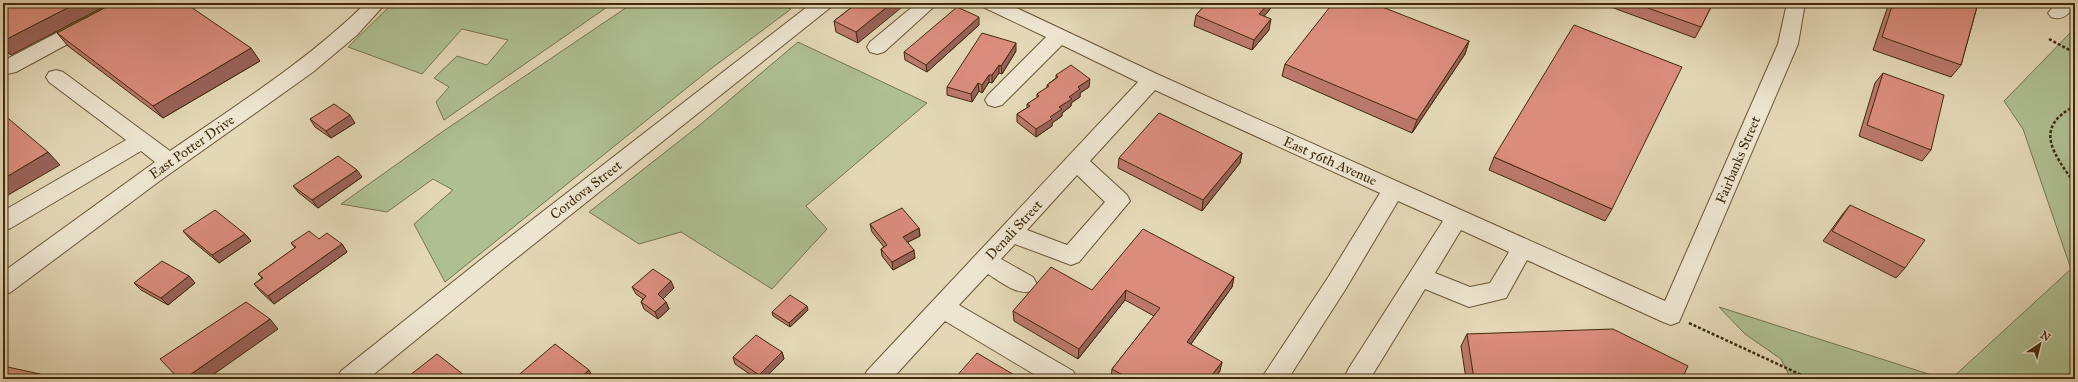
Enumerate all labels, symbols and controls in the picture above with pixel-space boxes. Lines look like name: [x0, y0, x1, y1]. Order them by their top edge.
street label: East Potter Drive: [146, 111, 238, 183]
street label: Fairbanks Street: [1712, 114, 1764, 206]
street label: East 56th Avenue: [1281, 133, 1380, 189]
street label: Cordova Street: [547, 157, 625, 223]
street label: Denali Street: [982, 196, 1046, 264]
north arrow: [2020, 324, 2060, 364]
text: N: [2038, 328, 2054, 345]

